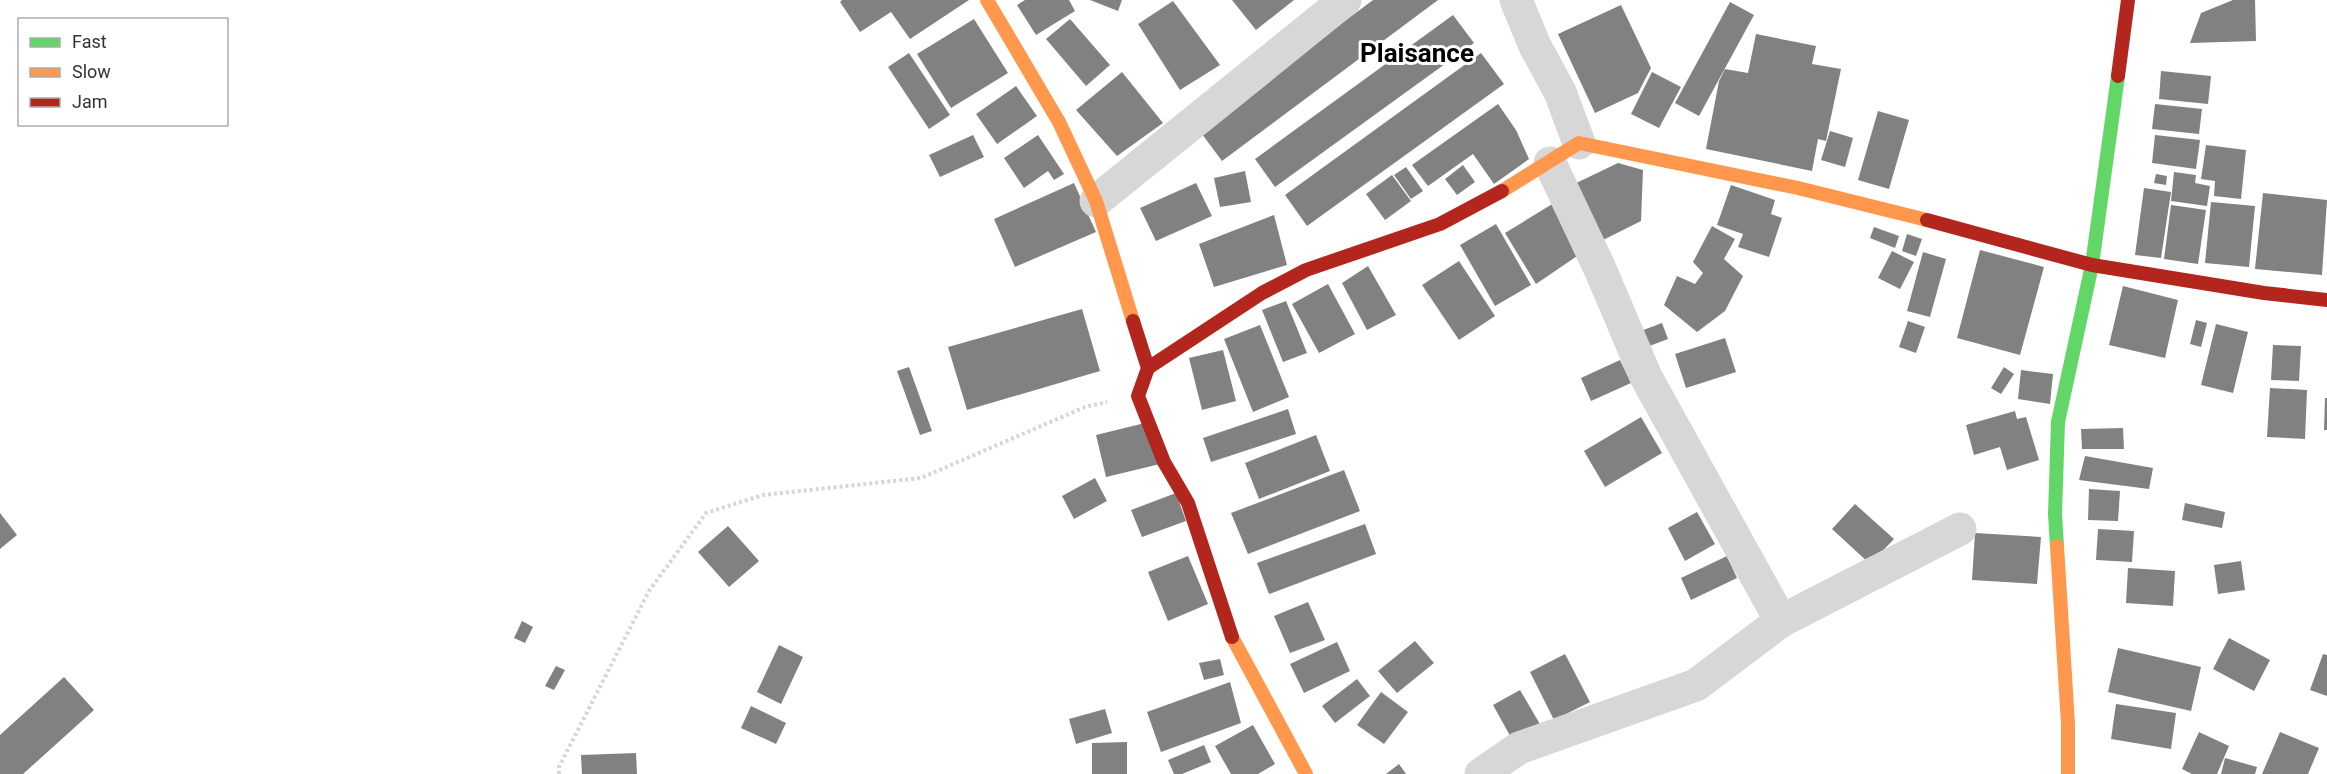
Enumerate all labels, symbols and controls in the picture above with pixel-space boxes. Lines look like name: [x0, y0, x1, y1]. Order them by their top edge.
legend: [18, 18, 228, 126]
text: Fast: [72, 31, 107, 52]
district label: Plaisance: [1360, 38, 1474, 68]
text: Slow: [72, 61, 111, 82]
text: Jam: [72, 91, 108, 112]

